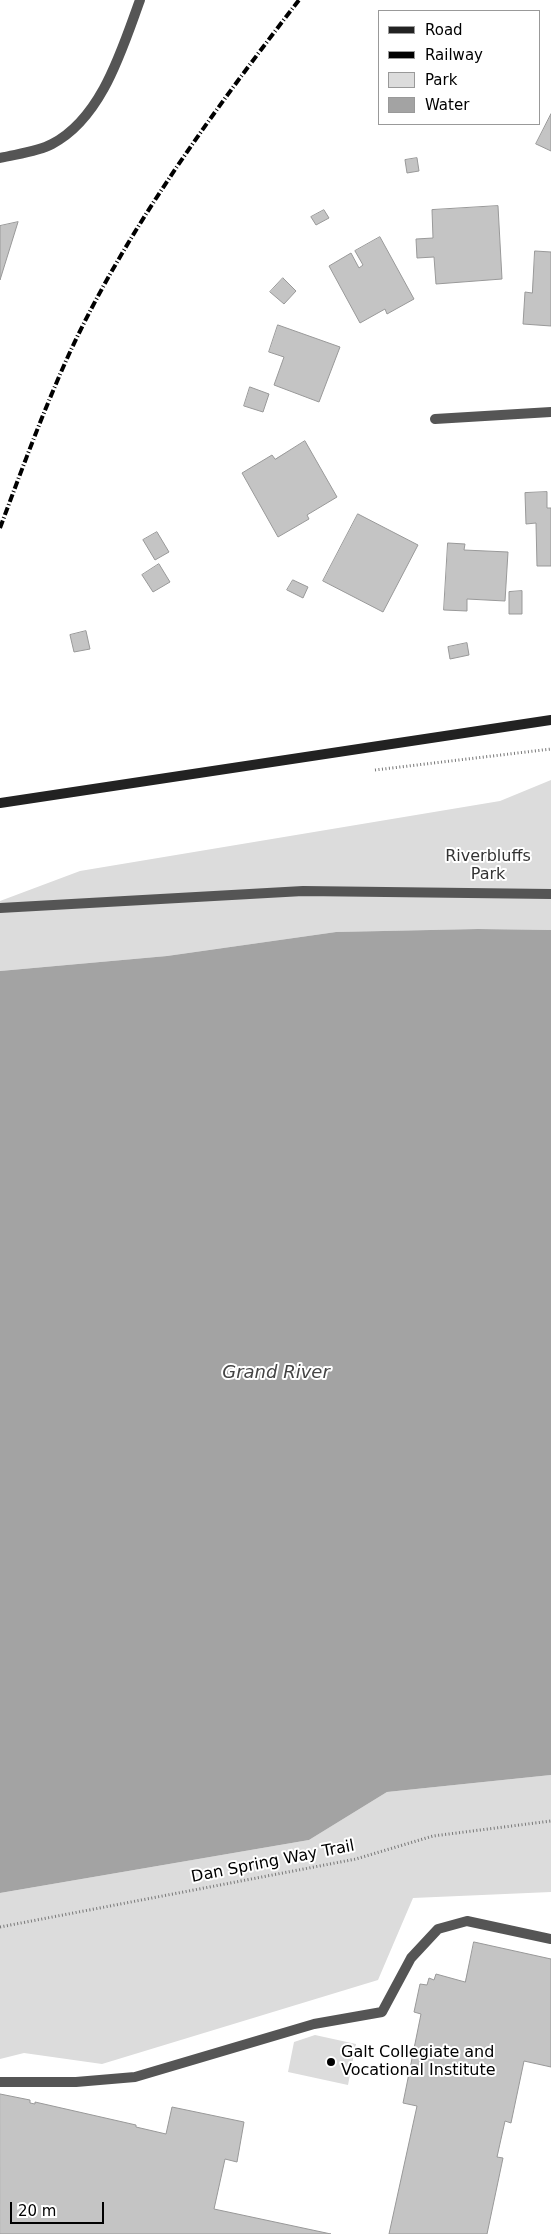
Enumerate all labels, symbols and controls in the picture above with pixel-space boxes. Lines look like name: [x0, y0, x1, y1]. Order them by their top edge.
legend: [378, 10, 541, 125]
text: Road: [425, 21, 463, 39]
text: Railway: [425, 46, 483, 64]
text: Park: [425, 71, 457, 89]
text: Water: [425, 96, 469, 114]
park label: Riverbluffs Park: [445, 847, 531, 885]
water label: Grand River: [222, 1362, 330, 1384]
street label: Dan Spring Way Trail: [190, 1837, 356, 1887]
place label: Galt Collegiate and Vocational Institute: [341, 2043, 496, 2081]
marker: Galt Collegiate and Vocational Institute: [325, 2056, 337, 2068]
scale bar: [12, 2192, 106, 2224]
text: 20 m: [18, 2202, 56, 2220]

